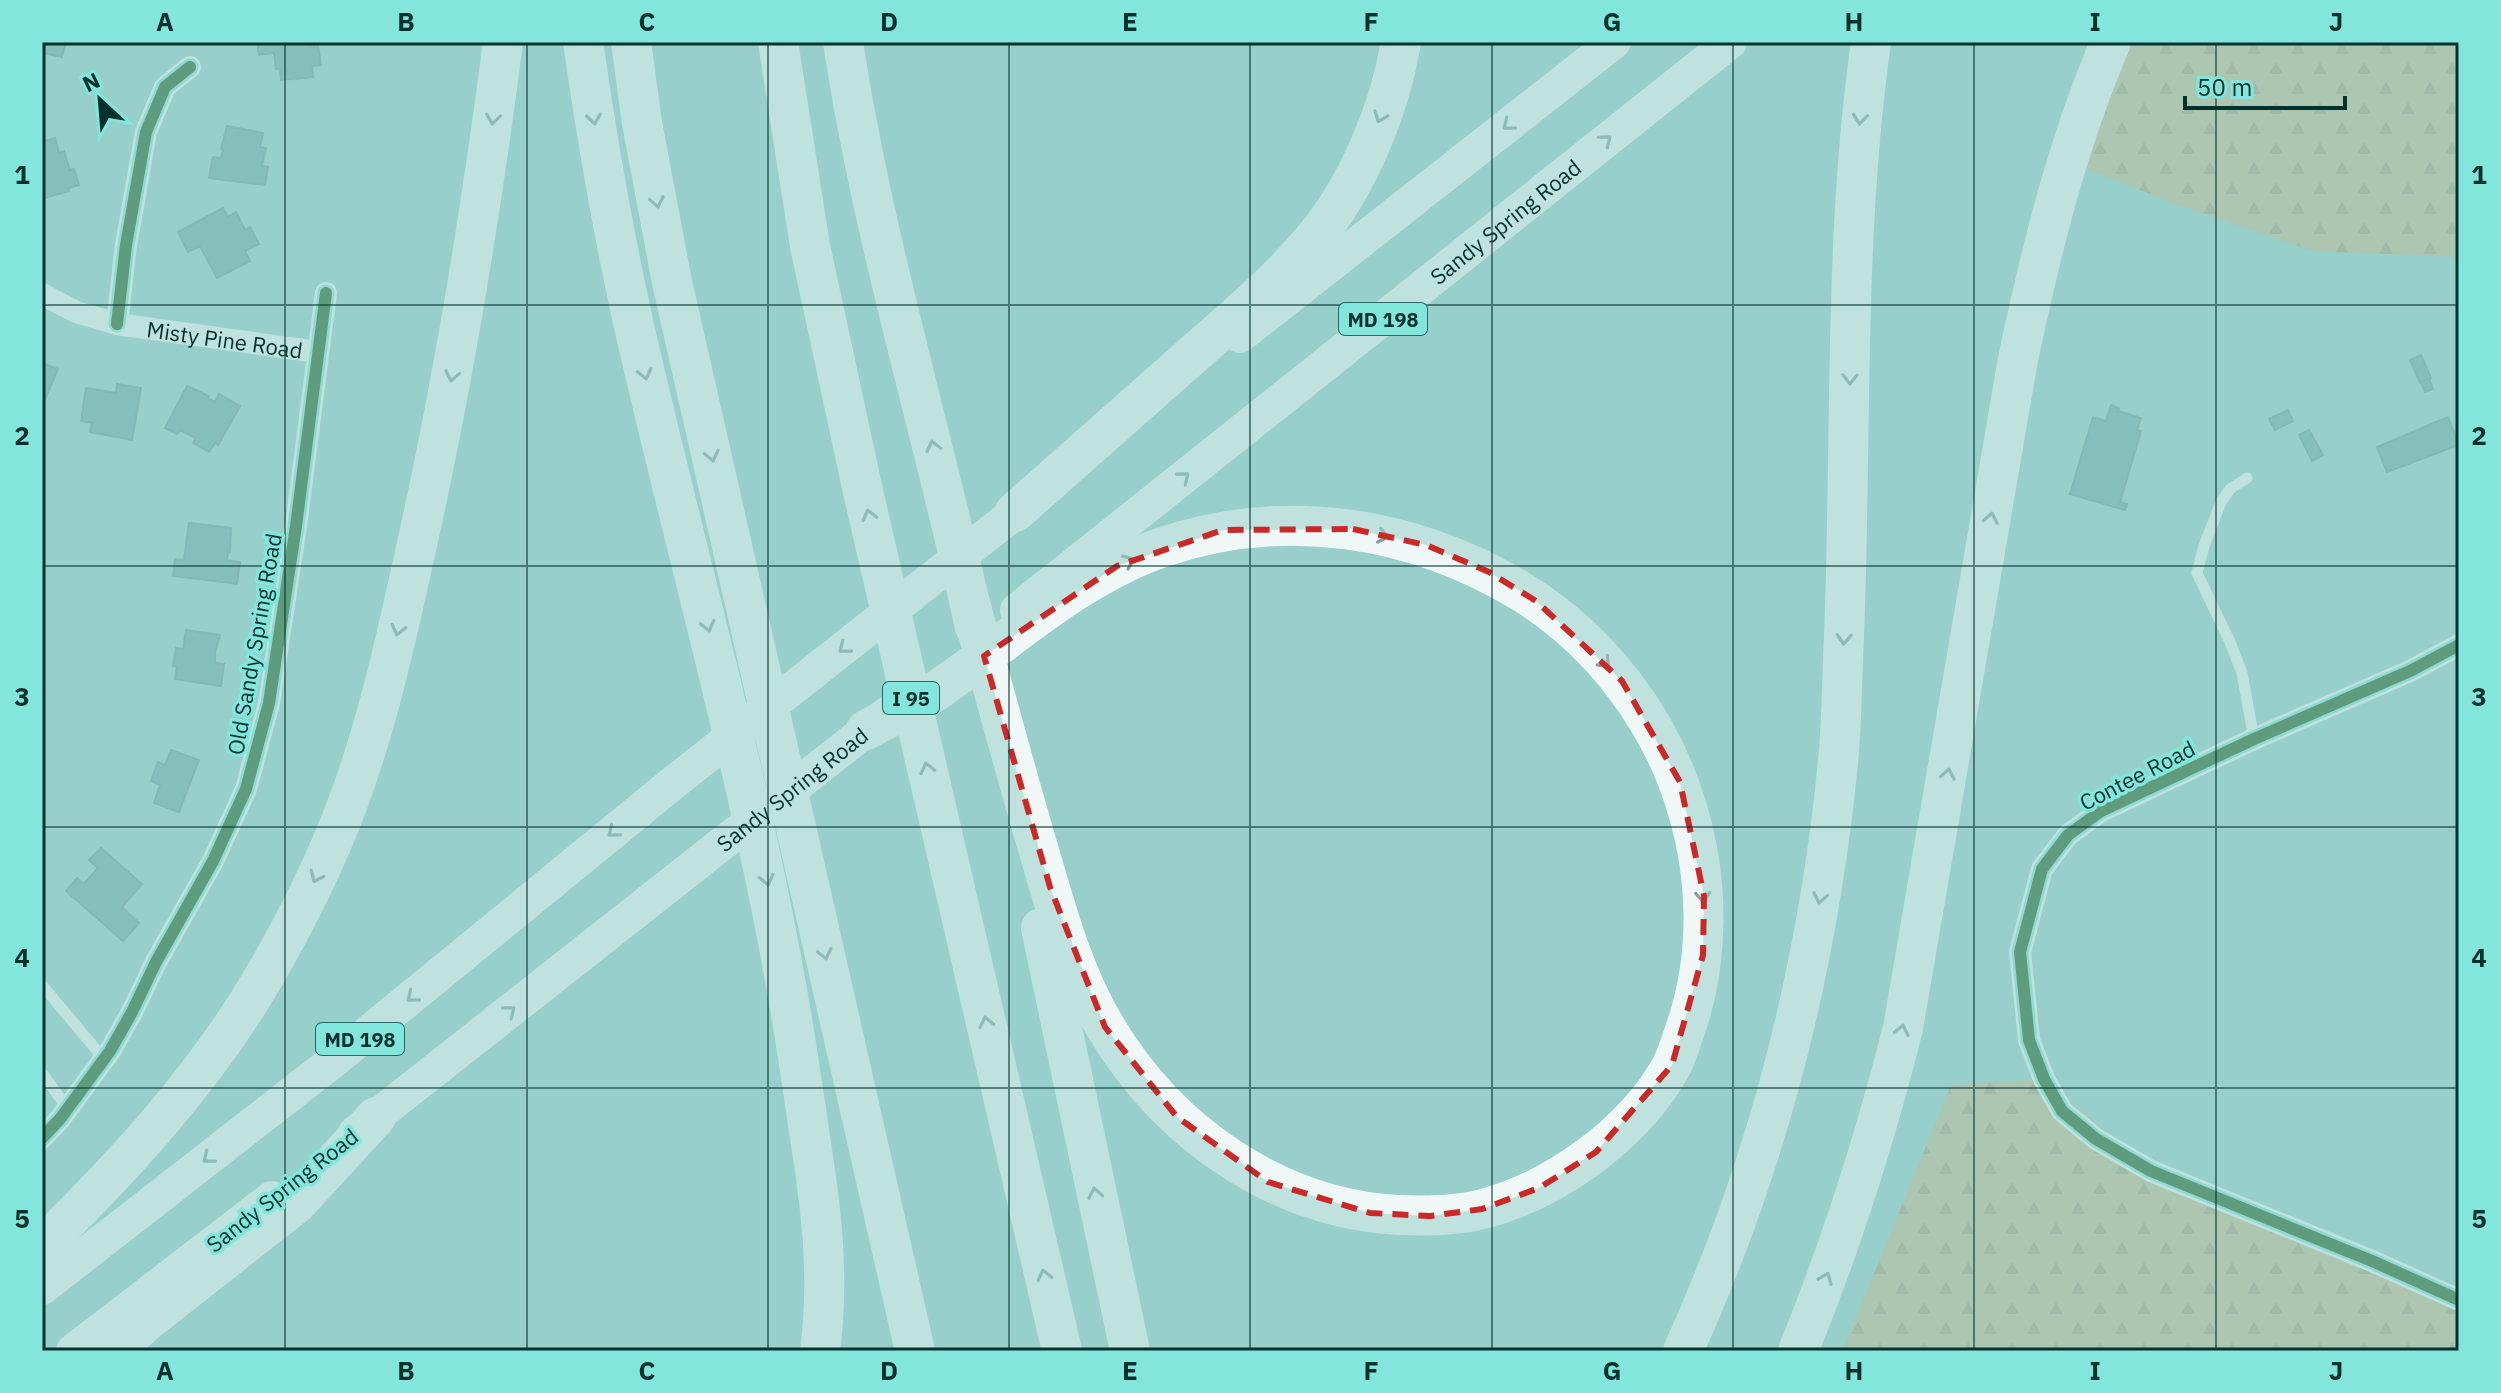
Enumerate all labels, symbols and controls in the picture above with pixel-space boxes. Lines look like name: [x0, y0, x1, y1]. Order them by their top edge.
text: A: [156, 4, 174, 38]
text: B: [397, 4, 415, 38]
text: C: [639, 4, 656, 38]
text: D: [880, 4, 898, 38]
text: E: [1122, 4, 1138, 38]
text: F: [1363, 4, 1379, 38]
text: G: [1603, 4, 1621, 38]
text: H: [1845, 4, 1863, 38]
text: I: [2089, 4, 2101, 38]
text: J: [2329, 4, 2343, 38]
north arrow: [60, 60, 140, 140]
scale bar: [2185, 60, 2345, 110]
text: N: [77, 65, 105, 98]
text: 50 m: [2197, 71, 2252, 103]
one-way arrow: [1373, 109, 1390, 123]
one-way arrow: [485, 112, 502, 126]
one-way arrow: [585, 112, 602, 126]
one-way arrow: [1852, 113, 1869, 126]
one-way arrow: [1502, 115, 1517, 129]
one-way arrow: [1597, 136, 1612, 150]
street label: Sandy Spring Road: [1424, 152, 1586, 290]
text: 1: [14, 157, 30, 191]
text: 1: [2471, 157, 2487, 191]
one-way arrow: [648, 195, 665, 208]
road number: MD 198: [1339, 303, 1427, 335]
street label: Misty Pine Road: [145, 314, 305, 364]
one-way arrow: [636, 367, 653, 380]
one-way arrow: [444, 369, 461, 383]
one-way arrow: [1841, 373, 1859, 386]
text: 2: [14, 418, 30, 452]
text: 2: [2471, 418, 2487, 452]
one-way arrow: [925, 439, 942, 453]
one-way arrow: [703, 449, 720, 462]
one-way arrow: [1175, 472, 1189, 487]
one-way arrow: [861, 509, 878, 522]
one-way arrow: [1982, 511, 1999, 524]
one-way arrow: [1376, 527, 1389, 544]
street label: Old Sandy Spring Road: [220, 531, 288, 757]
one-way arrow: [1121, 554, 1135, 571]
one-way arrow: [699, 619, 716, 633]
one-way arrow: [390, 623, 407, 637]
one-way arrow: [1835, 633, 1852, 646]
one-way arrow: [838, 638, 853, 652]
one-way arrow: [1595, 654, 1610, 668]
text: 3: [14, 679, 30, 713]
text: 3: [2471, 679, 2487, 713]
road number: I 95: [883, 682, 939, 714]
street label: Sandy Spring Road: [710, 720, 873, 858]
street label: Contee Road: [2074, 733, 2200, 817]
one-way arrow: [919, 762, 936, 776]
one-way arrow: [1939, 767, 1956, 781]
one-way arrow: [608, 822, 622, 837]
one-way arrow: [310, 868, 326, 883]
one-way arrow: [758, 872, 775, 886]
one-way arrow: [1694, 891, 1711, 904]
one-way arrow: [1812, 891, 1829, 904]
text: 4: [14, 940, 30, 974]
text: 4: [2471, 940, 2487, 974]
one-way arrow: [816, 947, 833, 960]
one-way arrow: [407, 987, 421, 1002]
one-way arrow: [501, 1006, 515, 1021]
one-way arrow: [978, 1015, 995, 1029]
road number: MD 198: [316, 1023, 404, 1055]
one-way arrow: [1893, 1023, 1910, 1037]
street label: Sandy Spring Road: [200, 1122, 364, 1258]
one-way arrow: [202, 1149, 217, 1163]
one-way arrow: [1088, 1186, 1105, 1199]
text: 5: [14, 1201, 30, 1235]
text: 5: [2471, 1201, 2487, 1235]
one-way arrow: [1036, 1269, 1053, 1282]
one-way arrow: [1816, 1272, 1833, 1286]
text: A: [156, 1353, 174, 1387]
text: B: [397, 1353, 415, 1387]
text: C: [639, 1353, 656, 1387]
text: D: [880, 1353, 898, 1387]
text: E: [1122, 1353, 1138, 1387]
text: F: [1363, 1353, 1379, 1387]
text: G: [1603, 1353, 1621, 1387]
text: H: [1845, 1353, 1863, 1387]
text: I: [2089, 1353, 2101, 1387]
text: J: [2329, 1353, 2343, 1387]

